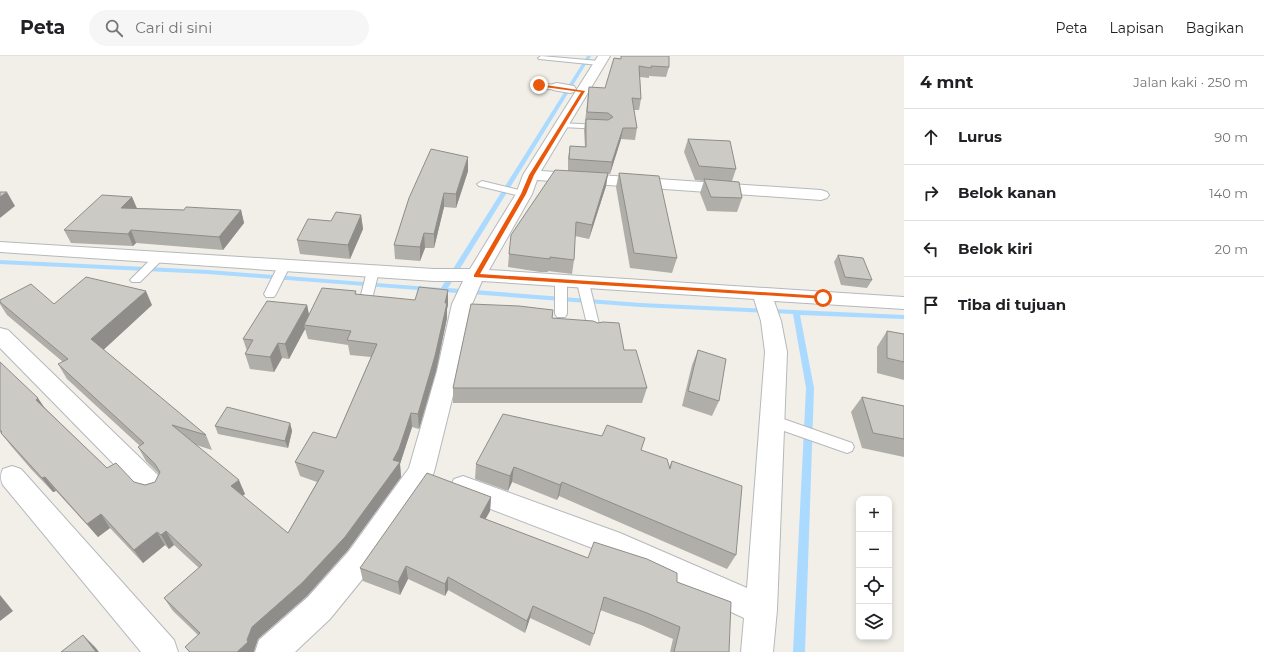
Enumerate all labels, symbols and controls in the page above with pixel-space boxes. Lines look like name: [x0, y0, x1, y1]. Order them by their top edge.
search box: [89, 10, 369, 46]
text: Peta: [20, 16, 65, 39]
icon: search: [103, 17, 125, 39]
text: Cari di sini: [135, 18, 212, 37]
text: Peta: [1056, 19, 1088, 37]
text: Lapisan: [1110, 19, 1164, 37]
text: Bagikan: [1186, 19, 1244, 37]
text: 4 mnt: [920, 72, 974, 92]
text: Jalan kaki · 250 m: [1133, 74, 1248, 90]
route end: [530, 76, 548, 94]
icon: ahead: [920, 126, 942, 148]
text: Lurus: [958, 127, 1002, 146]
text: 90 m: [1214, 129, 1248, 145]
icon: right: [920, 182, 942, 204]
text: Belok kanan: [958, 183, 1056, 202]
text: 140 m: [1209, 185, 1248, 201]
icon: left: [920, 238, 942, 260]
text: Belok kiri: [958, 239, 1033, 258]
text: 20 m: [1215, 241, 1248, 257]
route start: [814, 289, 832, 307]
icon: arrive: [920, 294, 942, 316]
text: Tiba di tujuan: [958, 295, 1066, 314]
map controls: [856, 496, 892, 640]
button: +: [856, 496, 892, 532]
button: −: [856, 532, 892, 568]
button: locate: [856, 568, 892, 604]
button: layers: [856, 604, 892, 640]

